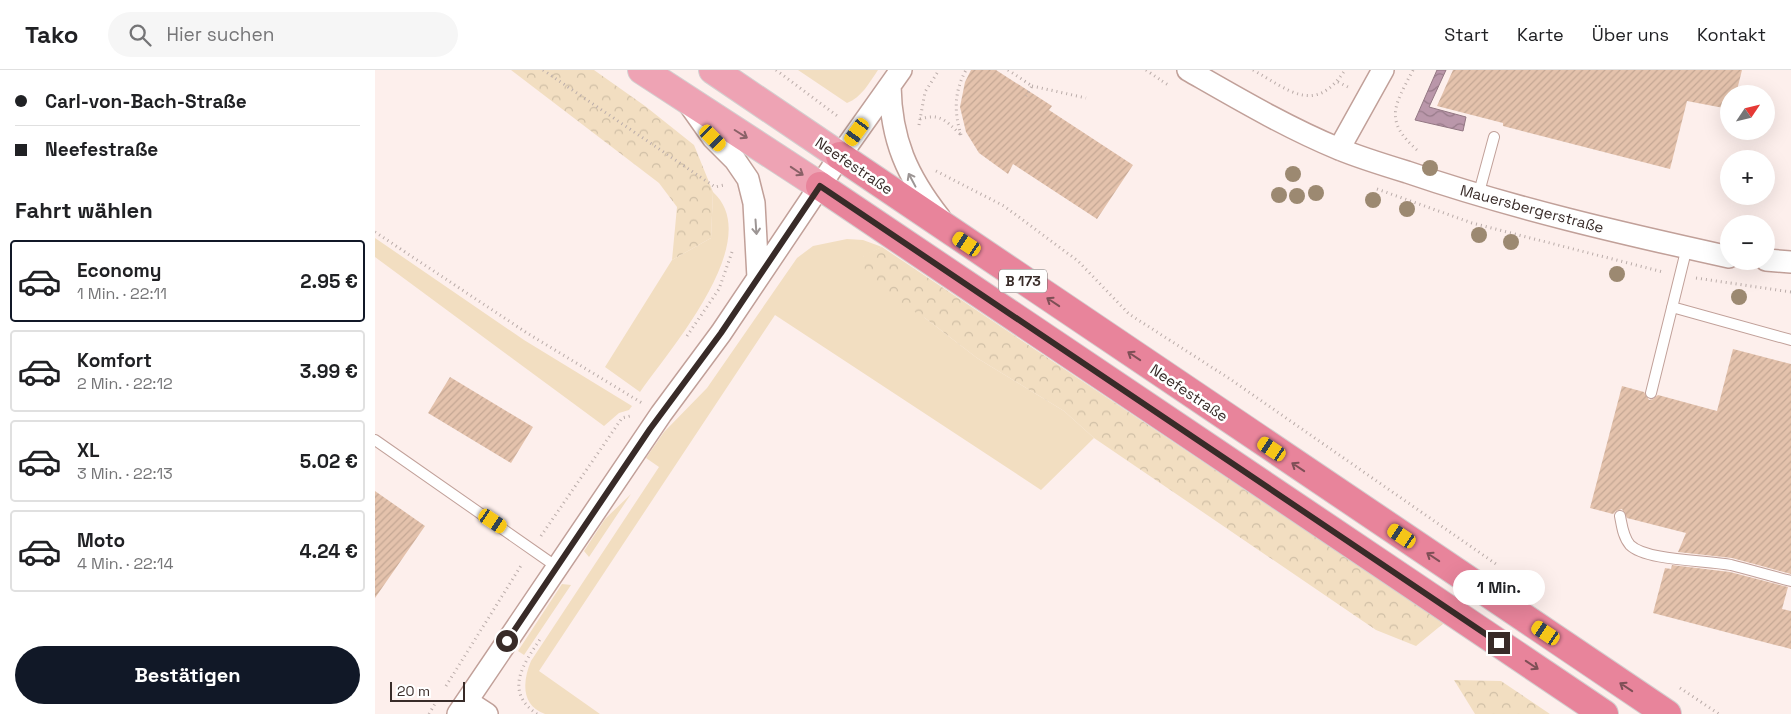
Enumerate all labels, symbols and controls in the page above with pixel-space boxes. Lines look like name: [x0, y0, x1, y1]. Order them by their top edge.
search box: [108, 12, 458, 57]
text: Tako: [25, 19, 78, 50]
icon: search: [126, 21, 154, 49]
text: Hier suchen: [166, 22, 274, 47]
text: Start: [1444, 23, 1489, 46]
text: Karte: [1517, 23, 1564, 46]
text: Über uns: [1592, 23, 1669, 46]
text: Kontakt: [1697, 23, 1766, 46]
north arrow: [1720, 85, 1775, 140]
map controls: [1720, 85, 1775, 270]
text: Carl-von-Bach-Straße: [45, 89, 247, 114]
car: [842, 115, 871, 149]
car: [697, 122, 728, 154]
one-way arrow: [733, 129, 747, 139]
street label: Neefestraße: [812, 133, 897, 199]
text: Neefestraße: [45, 137, 158, 162]
button: +: [1720, 150, 1775, 205]
one-way arrow: [790, 166, 804, 176]
one-way arrow: [907, 172, 917, 187]
street label: Mauersbergerstraße: [1458, 180, 1606, 237]
text: Fahrt wählen: [15, 196, 153, 224]
button: −: [1720, 215, 1775, 270]
one-way arrow: [752, 219, 761, 235]
car: [950, 229, 983, 259]
text: Economy: [77, 258, 161, 283]
icon: car: [17, 259, 62, 304]
text: 2.95 €: [300, 269, 358, 294]
road number: B 173: [999, 270, 1047, 292]
text: 1 Min. · 22:11: [77, 283, 167, 304]
one-way arrow: [1047, 297, 1061, 307]
text: Komfort: [77, 348, 152, 373]
icon: car: [17, 349, 62, 394]
one-way arrow: [1128, 351, 1142, 361]
text: 3.99 €: [300, 359, 358, 384]
street label: Neefestraße: [1147, 360, 1232, 426]
text: 2 Min. · 22:12: [77, 373, 173, 394]
car: [1255, 434, 1288, 464]
text: XL: [77, 438, 100, 463]
icon: car: [17, 439, 62, 484]
text: 5.02 €: [300, 449, 358, 474]
one-way arrow: [1292, 461, 1306, 471]
text: 3 Min. · 22:13: [77, 463, 173, 484]
car: [476, 506, 509, 536]
car: [1385, 521, 1418, 551]
text: Moto: [77, 528, 125, 553]
icon: car: [17, 529, 62, 574]
text: 4.24 €: [299, 539, 358, 564]
one-way arrow: [1427, 552, 1441, 562]
text: 4 Min. · 22:14: [77, 553, 173, 574]
callout: 1 Min.: [1453, 570, 1545, 606]
text: 1 Min.: [1477, 577, 1521, 598]
car: [1529, 618, 1562, 648]
route start: [496, 630, 518, 652]
route end: [1488, 632, 1510, 654]
button: Bestätigen: [15, 646, 360, 704]
one-way arrow: [1524, 660, 1538, 670]
scale bar: [390, 679, 465, 702]
text: 20 m: [397, 682, 430, 700]
one-way arrow: [1620, 682, 1634, 692]

